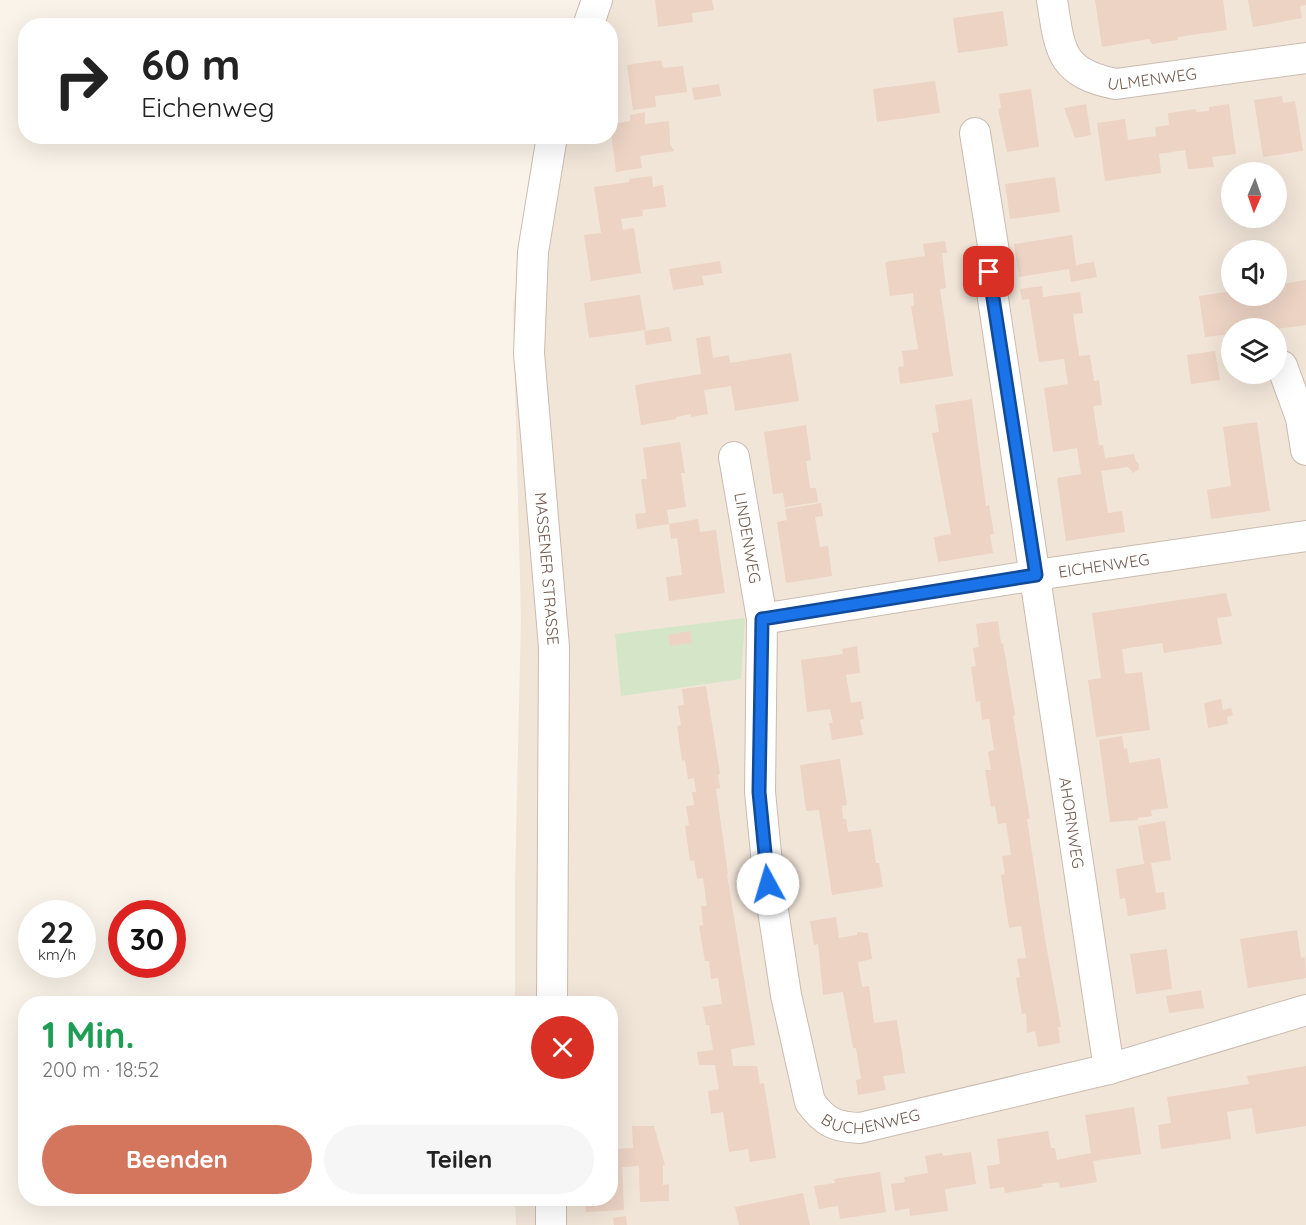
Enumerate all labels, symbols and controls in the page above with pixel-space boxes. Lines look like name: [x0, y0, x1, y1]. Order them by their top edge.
text: 60 m: [141, 38, 241, 91]
icon: right: [42, 42, 120, 120]
street label: ULMENWEG: [1106, 63, 1198, 94]
text: Eichenweg: [141, 90, 275, 124]
north arrow: [1221, 162, 1287, 228]
map controls: [1221, 162, 1287, 384]
button: sound: [1221, 240, 1287, 306]
pin: [963, 246, 1014, 297]
icon: arrive: [972, 255, 1005, 288]
button: layers: [1221, 318, 1287, 384]
street label: MASSENER STRASSE: [531, 491, 564, 646]
street label: LINDENWEG: [730, 491, 766, 585]
street label: EICHENWEG: [1057, 549, 1151, 582]
street label: AHORNWEG: [1055, 776, 1089, 870]
position arrow: [736, 852, 800, 916]
speed limit sign: 30: [108, 900, 186, 978]
text: 22: [40, 913, 74, 951]
text: km/h: [38, 945, 76, 964]
text: 1 Min.: [42, 1012, 134, 1057]
button: close: [531, 1016, 594, 1079]
text: 200 m · 18:52: [42, 1057, 159, 1082]
street label: BUCHENWEG: [818, 1104, 922, 1138]
button: Beenden: [42, 1125, 312, 1194]
button: Teilen: [324, 1125, 594, 1194]

